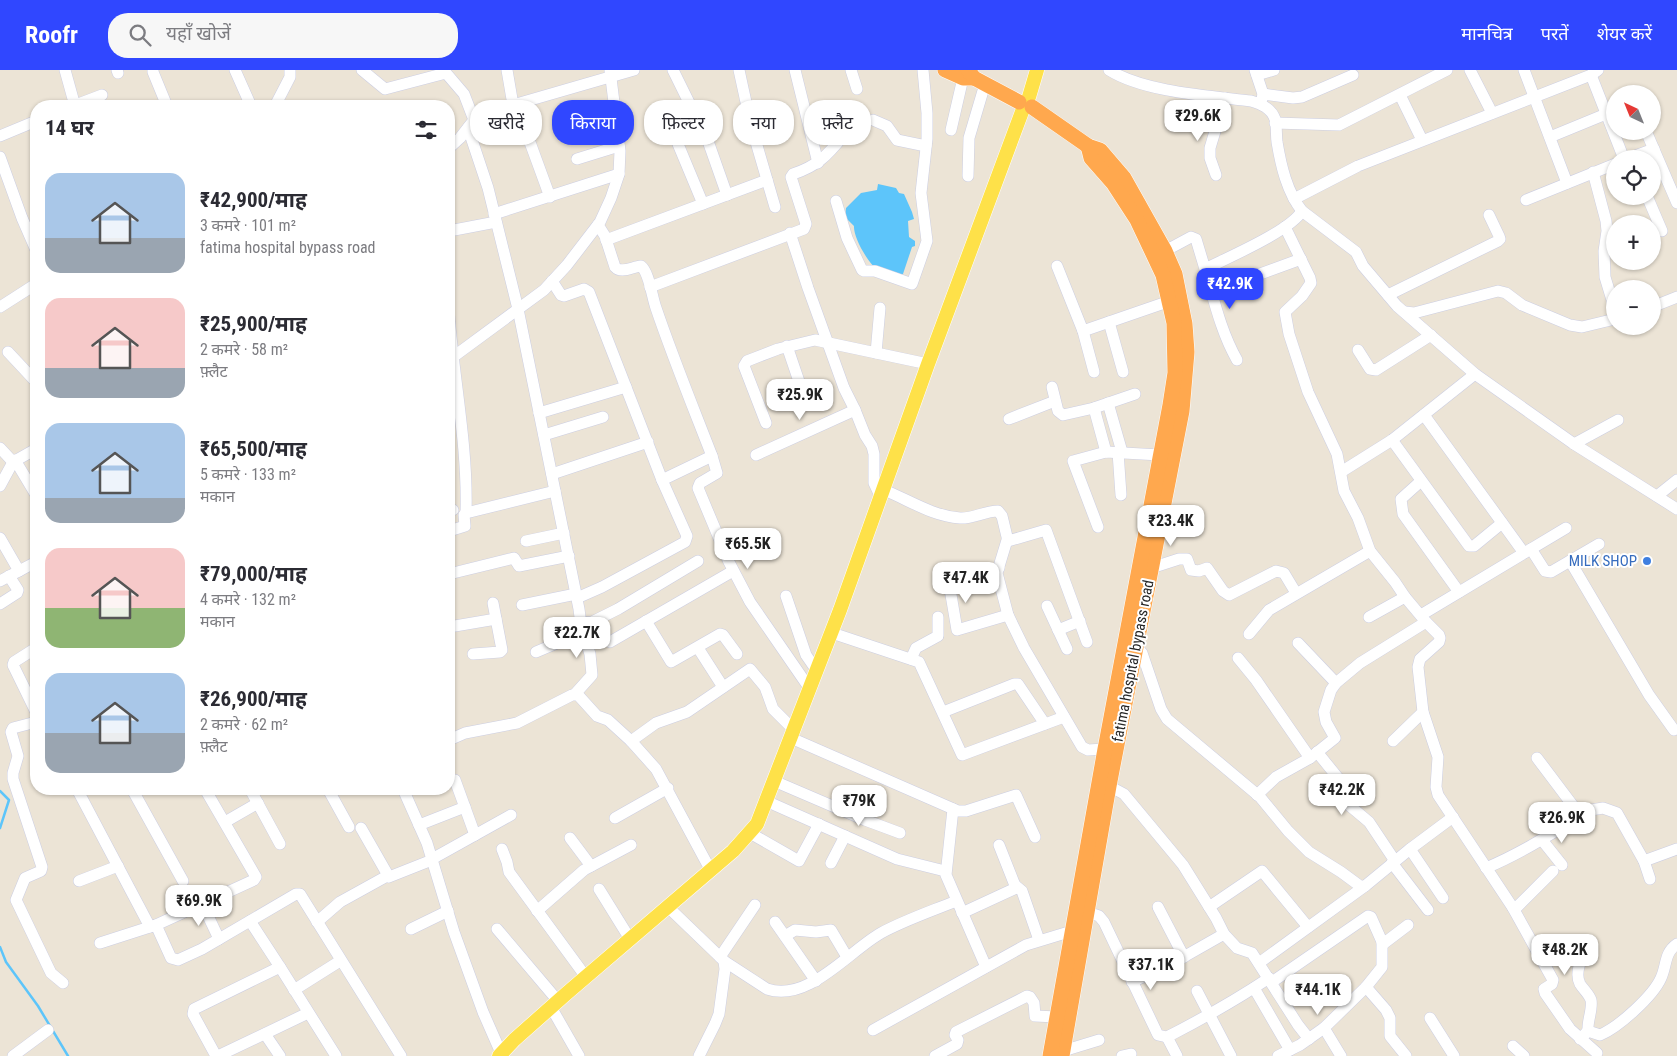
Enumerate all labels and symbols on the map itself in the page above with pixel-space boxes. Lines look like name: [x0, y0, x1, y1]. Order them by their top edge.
north arrow: [1606, 85, 1661, 140]
pin: ₹29.6K: [1157, 100, 1239, 142]
pin: ₹42.9K: [1189, 268, 1271, 310]
pin: ₹25.9K: [759, 378, 841, 421]
pin: ₹23.4K: [1130, 504, 1212, 547]
pin: ₹65.5K: [707, 528, 789, 570]
place label: MILK SHOP: [1569, 552, 1637, 570]
marker: MILK SHOP: [1641, 555, 1653, 567]
pin: ₹47.4K: [925, 562, 1007, 604]
street label: fatima hospital bypass road: [1108, 579, 1158, 743]
pin: ₹22.7K: [536, 616, 618, 659]
pin: ₹42.2K: [1301, 774, 1383, 816]
pin: ₹79K: [829, 784, 889, 827]
pin: ₹26.9K: [1521, 802, 1603, 844]
pin: ₹69.9K: [158, 884, 240, 927]
pin: ₹48.2K: [1524, 934, 1606, 976]
pin: ₹37.1K: [1110, 948, 1192, 991]
pin: ₹44.1K: [1277, 974, 1359, 1016]

